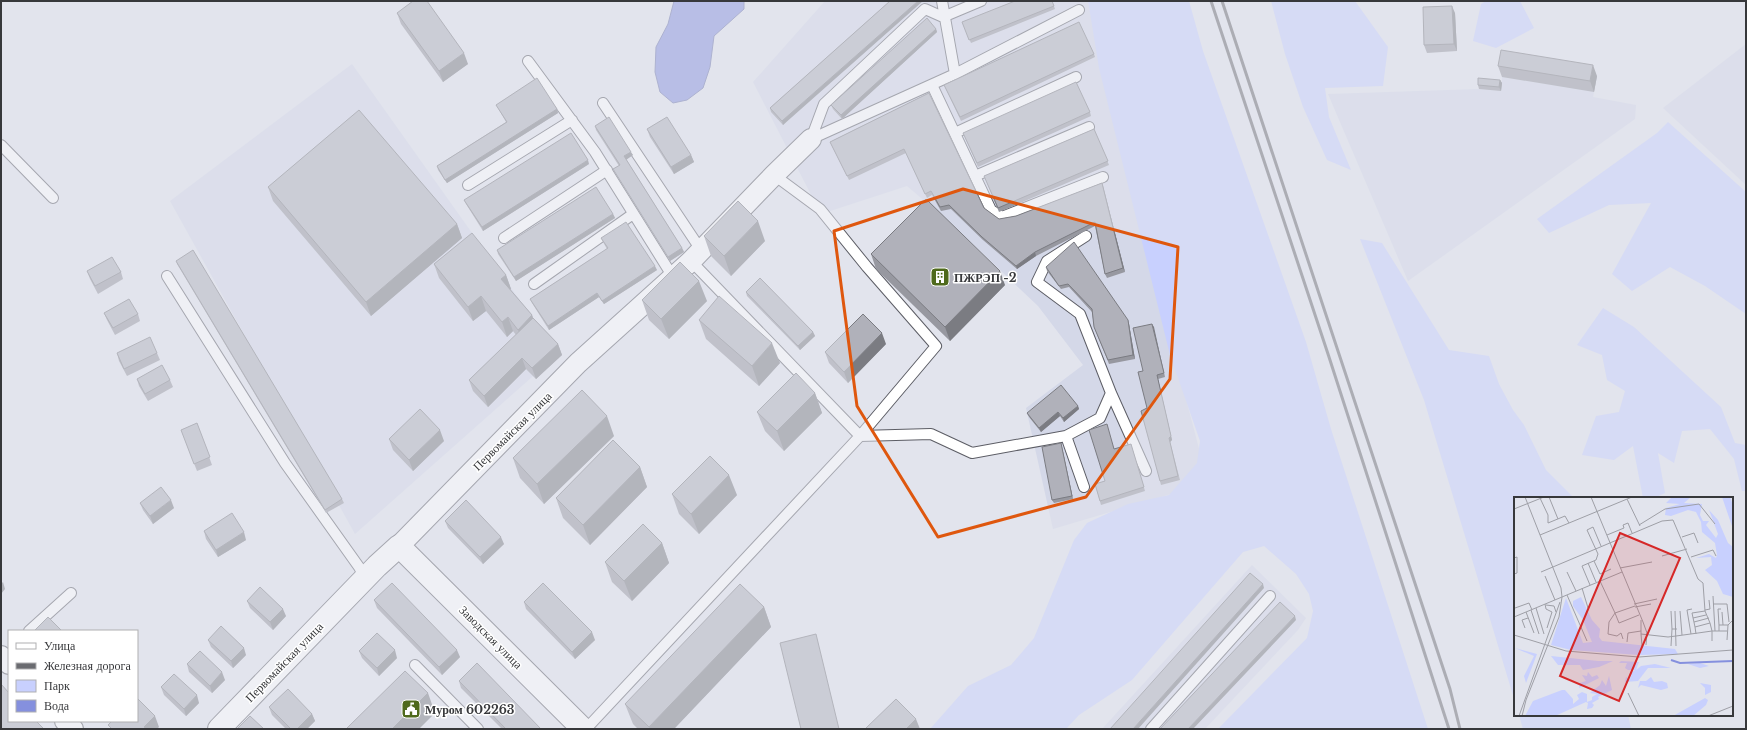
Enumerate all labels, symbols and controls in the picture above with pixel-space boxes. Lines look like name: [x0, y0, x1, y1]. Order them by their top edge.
building icon: ПЖРЭП -2: [929, 266, 951, 288]
place label: ПЖРЭП -2: [954, 270, 1017, 285]
street label: Первомайская улица: [469, 388, 555, 474]
inset map: [1514, 497, 1733, 716]
street label: Заводская улица: [456, 602, 526, 672]
street label: Первомайская улица: [242, 618, 327, 705]
legend: [8, 630, 138, 722]
text: Улица: [44, 638, 76, 653]
text: Железная дорога: [44, 658, 131, 673]
text: Парк: [44, 678, 70, 693]
text: Вода: [44, 698, 70, 713]
public building icon: Муром 602263: [400, 698, 422, 720]
place label: Муром 602263: [425, 702, 515, 717]

